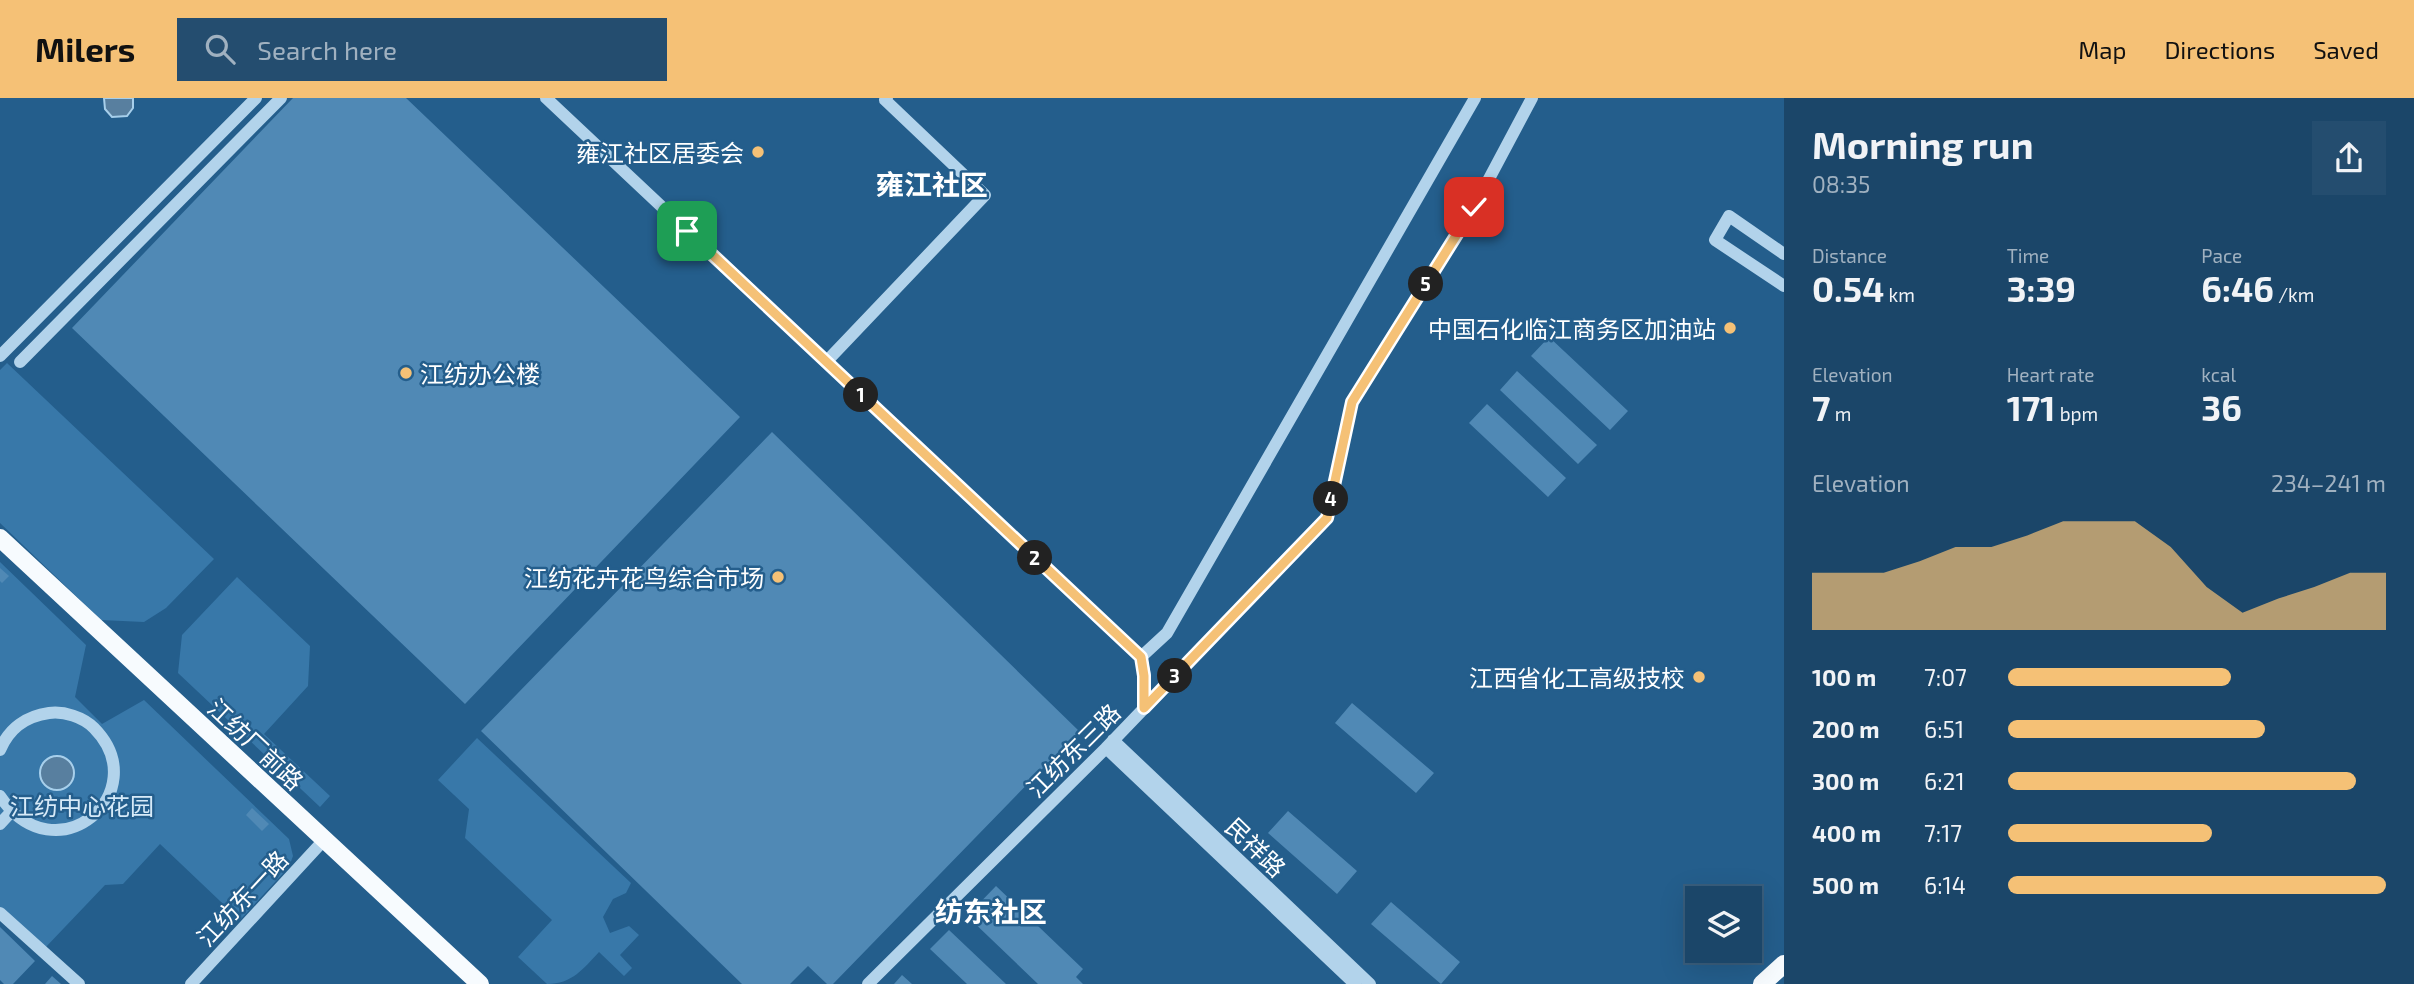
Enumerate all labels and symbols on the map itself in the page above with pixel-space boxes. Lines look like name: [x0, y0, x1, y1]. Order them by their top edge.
place label: 雍江社区居委会: [576, 138, 744, 167]
marker: 雍江社区居委会: [750, 144, 766, 160]
district label: 雍江社区: [876, 167, 988, 201]
pin: [1444, 177, 1504, 237]
pin: [657, 201, 717, 261]
pin: 5: [1408, 266, 1444, 302]
place label: 中国石化临江商务区加油站: [1428, 314, 1716, 343]
marker: 中国石化临江商务区加油站: [1722, 320, 1738, 336]
place label: 江纺办公楼: [420, 359, 540, 388]
marker: 江纺办公楼: [398, 365, 414, 381]
pin: 1: [844, 378, 878, 412]
pin: 4: [1314, 482, 1348, 516]
pin: 2: [1018, 540, 1052, 575]
place label: 江纺花卉花鸟综合市场: [524, 563, 764, 592]
marker: 江纺花卉花鸟综合市场: [770, 569, 786, 585]
pin: 3: [1158, 658, 1192, 694]
place label: 江西省化工高级技校: [1469, 663, 1685, 692]
marker: 江西省化工高级技校: [1691, 669, 1707, 685]
street label: 江纺厂前路: [202, 692, 310, 796]
street label: 江纺东三路: [1020, 697, 1126, 803]
park label: 江纺中心花园: [10, 791, 154, 820]
street label: 民祥路: [1220, 812, 1292, 882]
street label: 江纺东一路: [190, 844, 294, 952]
district label: 纺东社区: [935, 894, 1047, 928]

